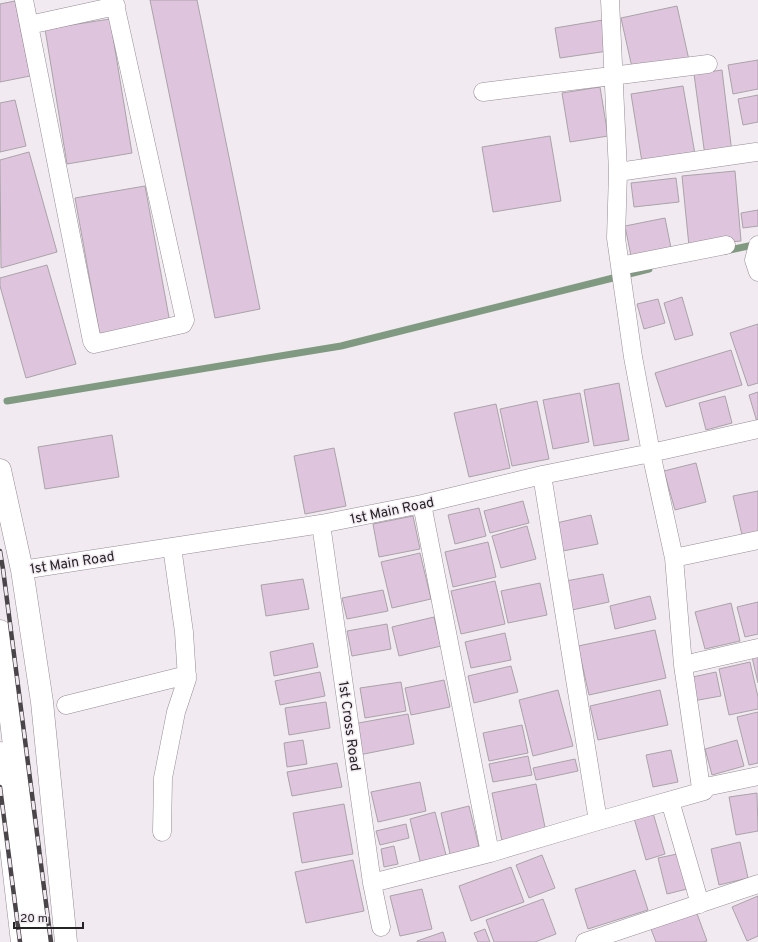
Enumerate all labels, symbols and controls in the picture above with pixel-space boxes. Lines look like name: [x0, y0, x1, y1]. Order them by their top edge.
street label: 1st Main Road: [349, 494, 436, 529]
street label: 1st Main Road: [29, 548, 116, 579]
street label: 1st Cross Road: [334, 680, 363, 772]
scale bar: [14, 904, 83, 930]
text: 20 m: [20, 911, 48, 927]

